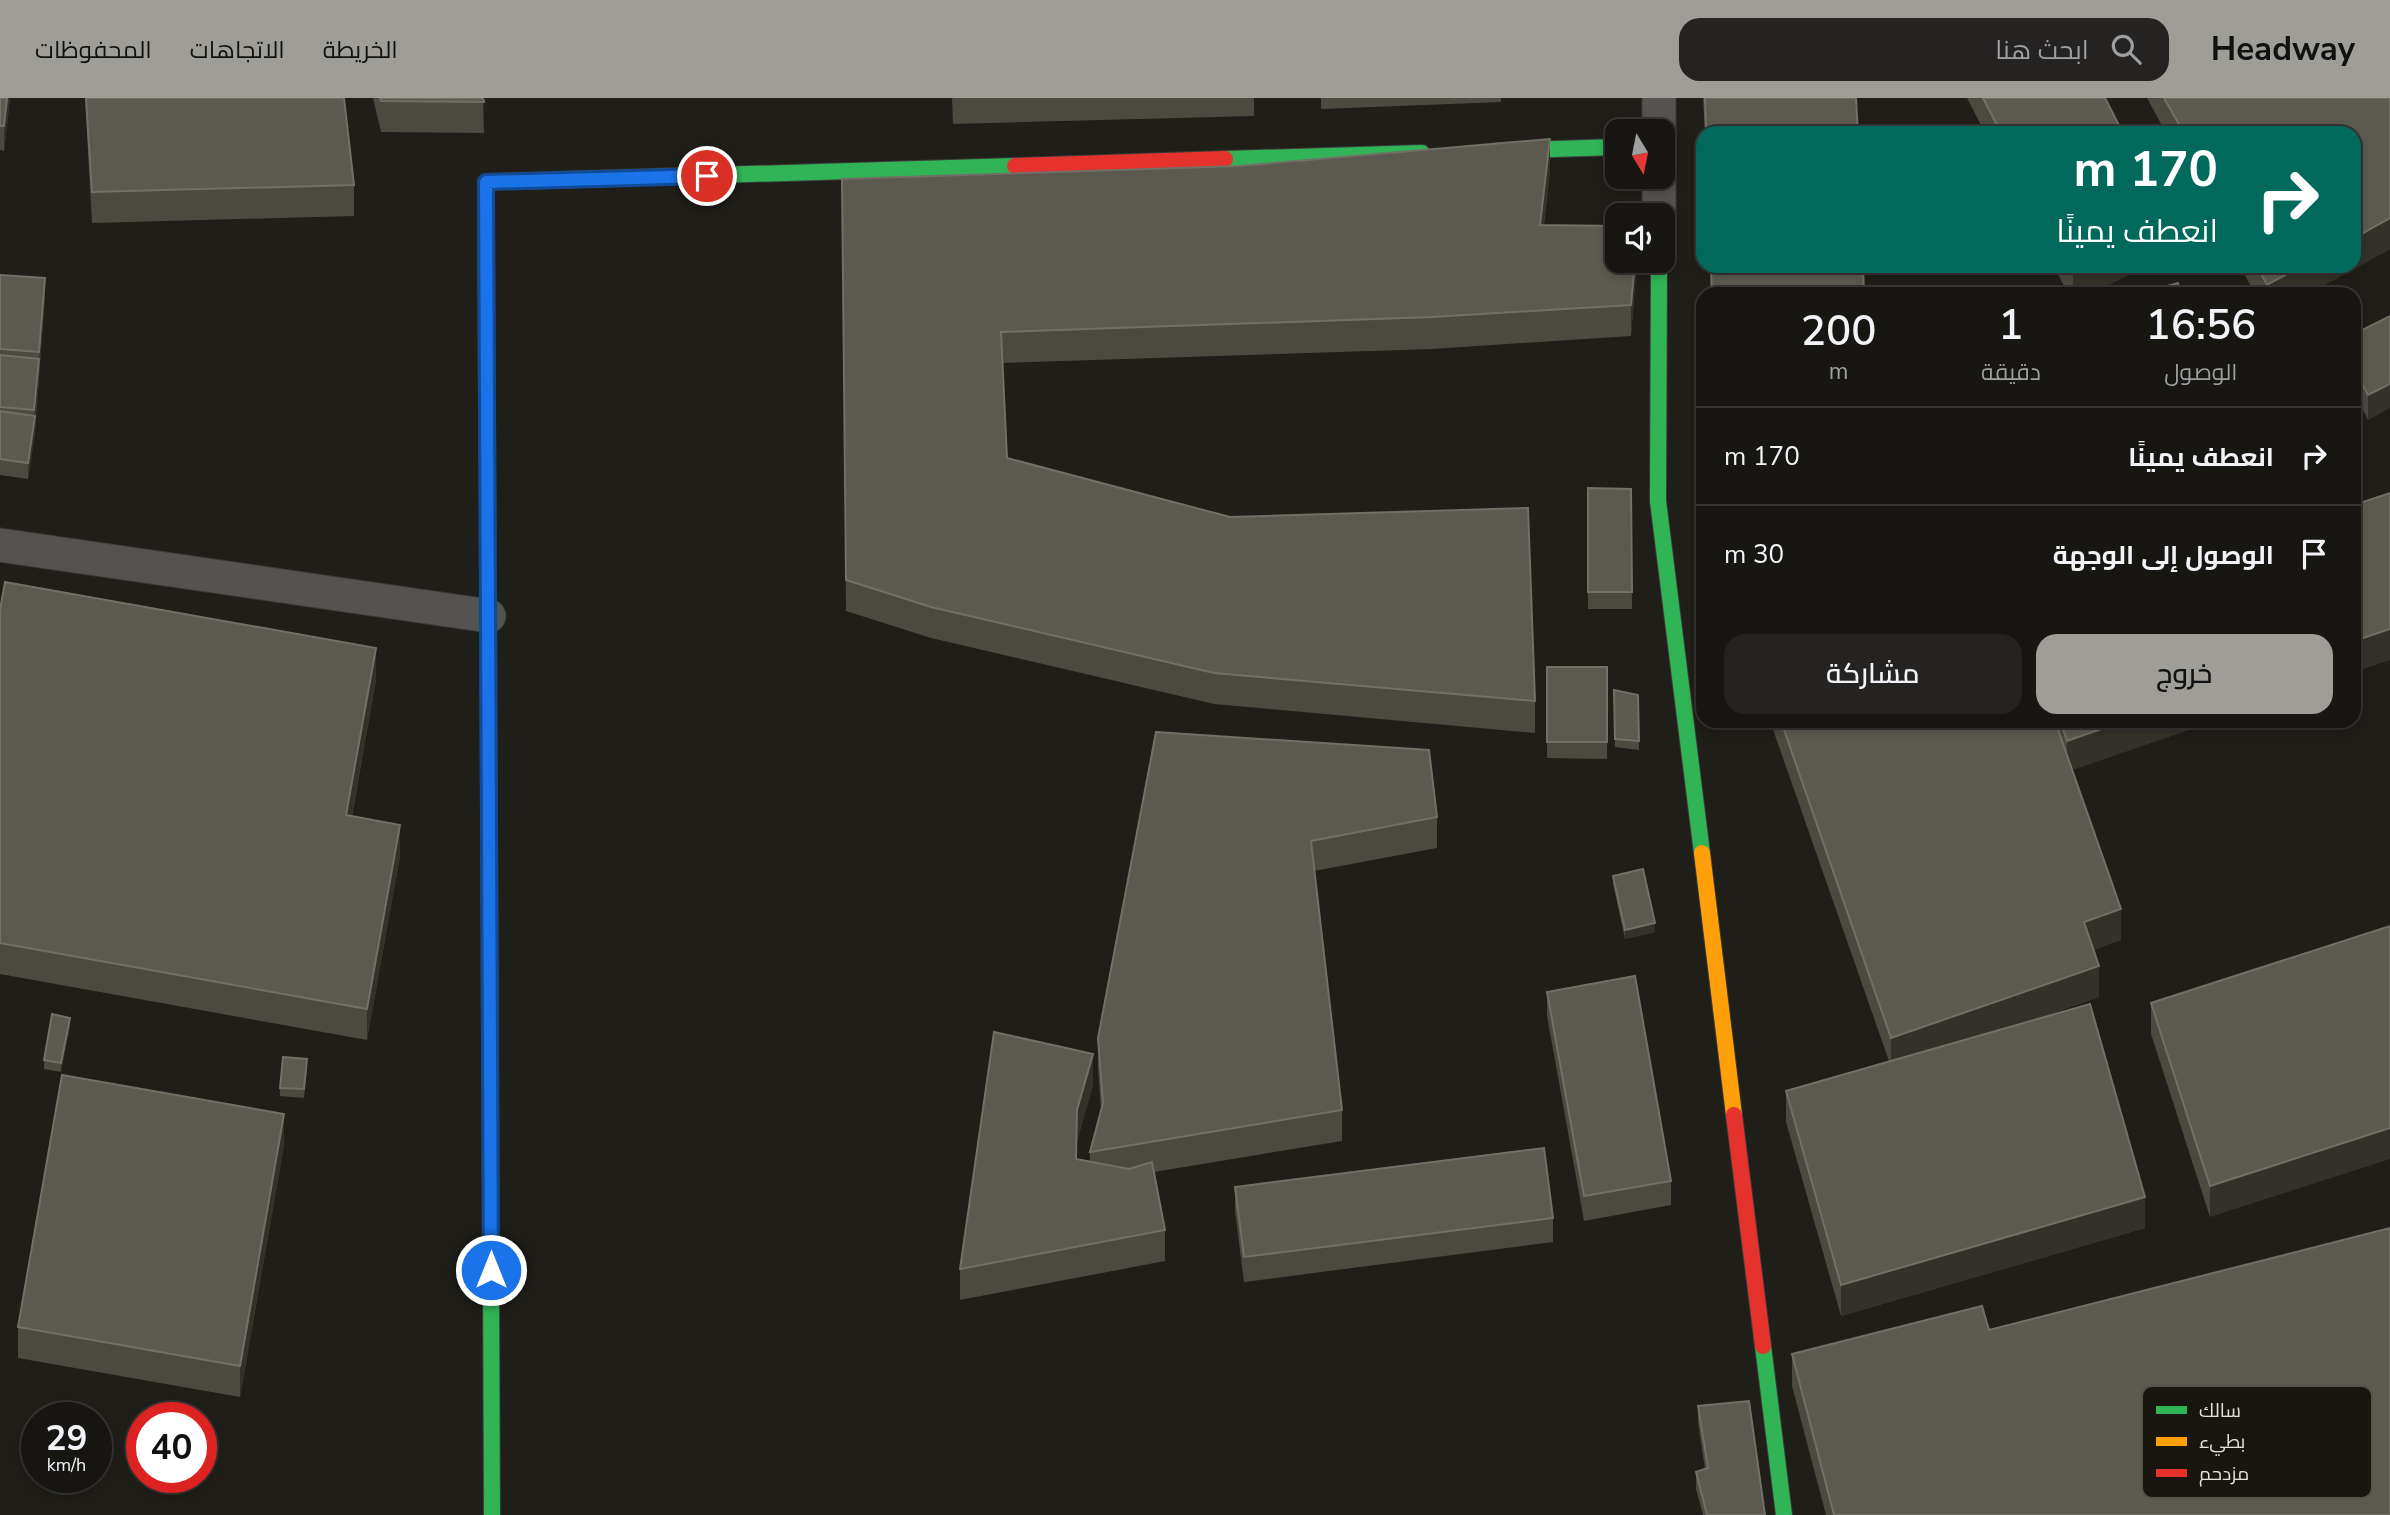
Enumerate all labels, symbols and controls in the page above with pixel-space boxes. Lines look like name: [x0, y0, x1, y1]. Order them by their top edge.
search box: [1679, 18, 2169, 81]
text: Headway: [2211, 27, 2355, 72]
icon: search: [2107, 30, 2145, 68]
text: ابحث هنا: [1995, 33, 2089, 68]
text: المحفوظات: [35, 34, 152, 66]
text: الاتجاهات: [190, 34, 285, 66]
text: الخريطة: [323, 34, 398, 66]
north arrow: [1605, 119, 1675, 189]
map controls: [1605, 119, 1675, 273]
text: 170 m: [2074, 136, 2218, 203]
pin: [677, 146, 737, 206]
icon: right: [2242, 154, 2333, 245]
icon: arrive: [688, 157, 726, 195]
button: sound: [1605, 203, 1675, 273]
text: انعطف يمينًا: [2056, 210, 2218, 253]
text: 1: [1998, 297, 2024, 354]
text: 16:56: [2146, 297, 2256, 354]
text: 200: [1801, 303, 1876, 360]
text: m: [1829, 356, 1848, 387]
text: دقيقة: [1981, 357, 2041, 388]
text: الوصول: [2164, 357, 2238, 388]
icon: right: [2295, 437, 2333, 475]
text: 170 m: [1724, 439, 1800, 474]
text: انعطف يمينًا: [2128, 440, 2274, 475]
icon: arrive: [2295, 535, 2333, 573]
text: 30 m: [1724, 537, 1784, 572]
text: الوصول إلى الوجهة: [2053, 538, 2274, 573]
button: مشاركة: [1724, 634, 2022, 714]
button: خروج: [2036, 634, 2333, 714]
position arrow: [454, 1233, 528, 1307]
legend: [2142, 1386, 2372, 1498]
text: سالك: [2199, 1398, 2241, 1424]
speed limit sign: 40: [126, 1402, 217, 1493]
text: 29: [45, 1415, 88, 1462]
text: بطيء: [2199, 1429, 2245, 1456]
text: km/h: [47, 1453, 86, 1477]
text: مزدحم: [2199, 1461, 2249, 1487]

